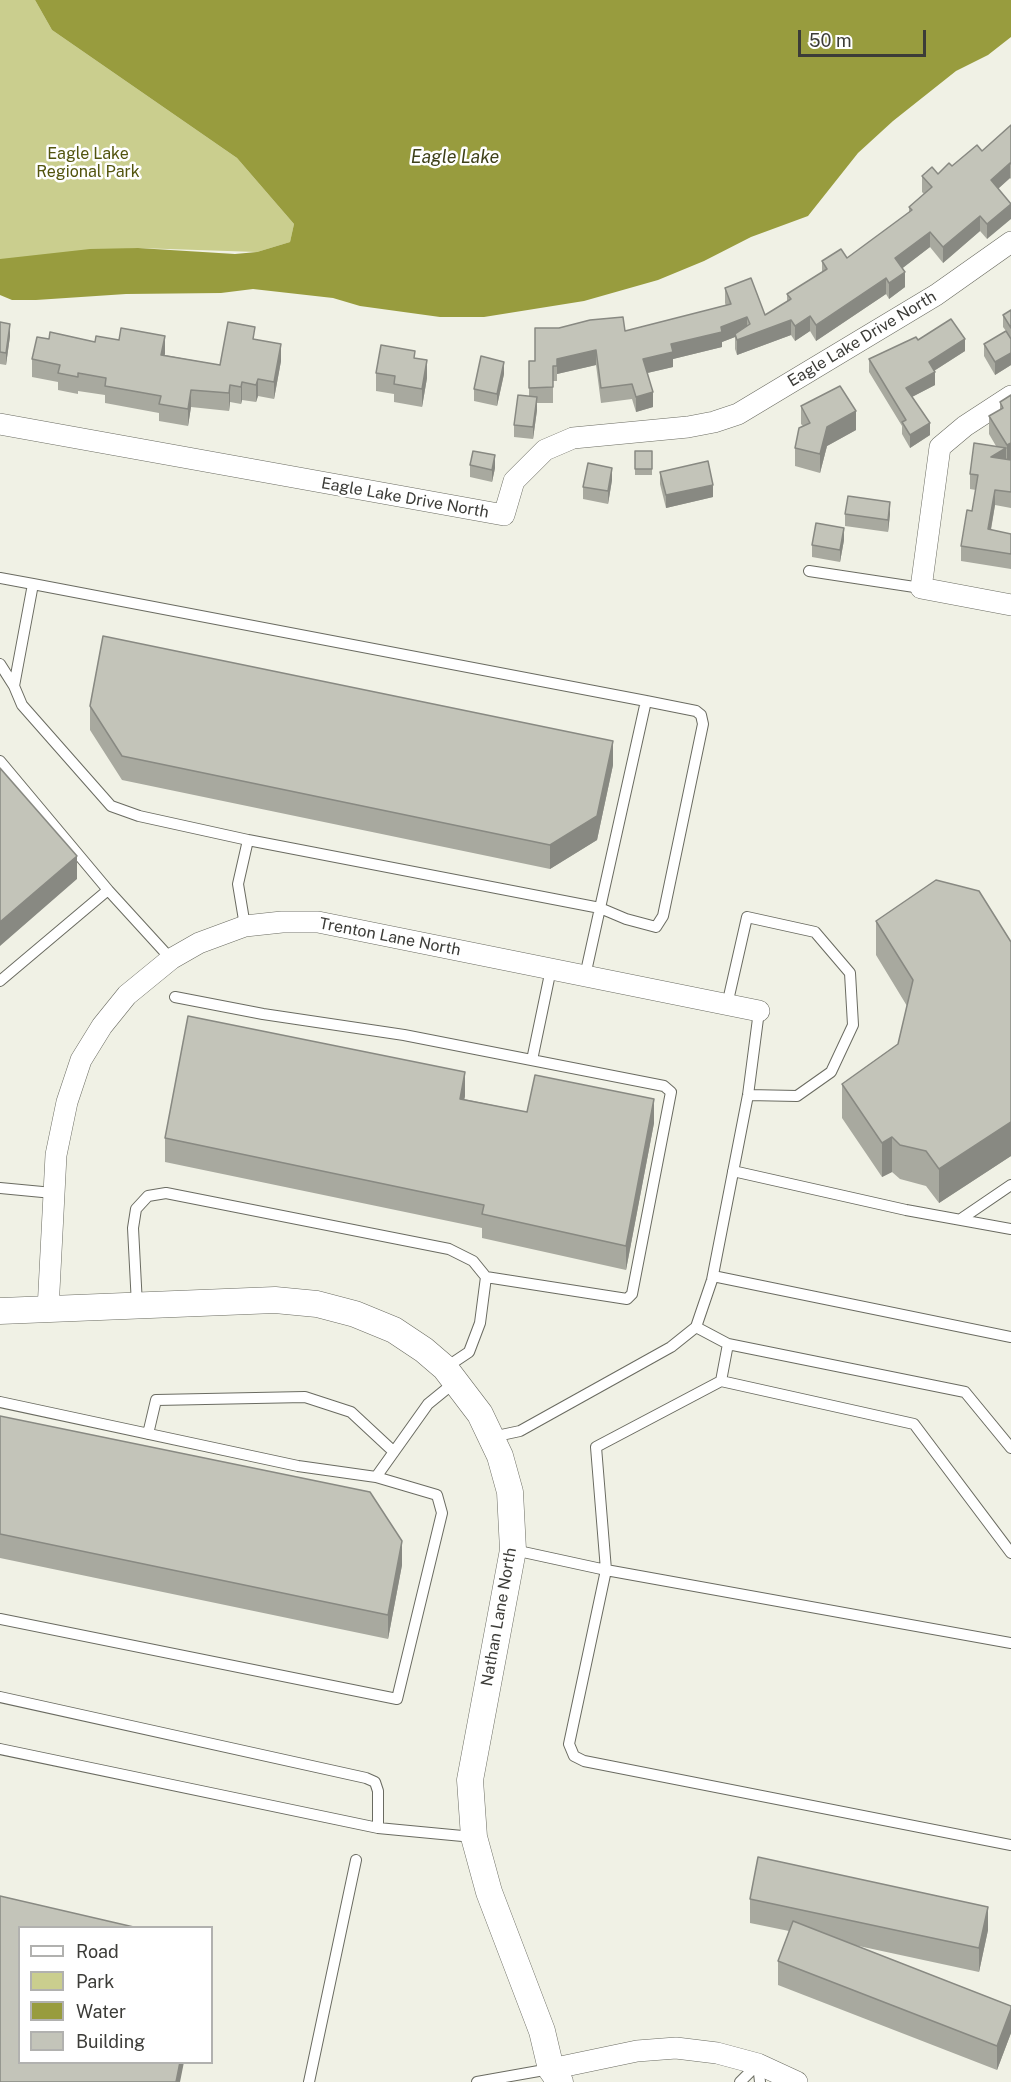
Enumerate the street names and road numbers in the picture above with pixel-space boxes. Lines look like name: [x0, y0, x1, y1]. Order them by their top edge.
street label: Eagle Lake Drive North: [784, 287, 940, 391]
street label: Eagle Lake Drive North: [320, 474, 490, 522]
street label: Trenton Lane North: [318, 914, 462, 960]
street label: Nathan Lane North: [477, 1546, 521, 1688]

